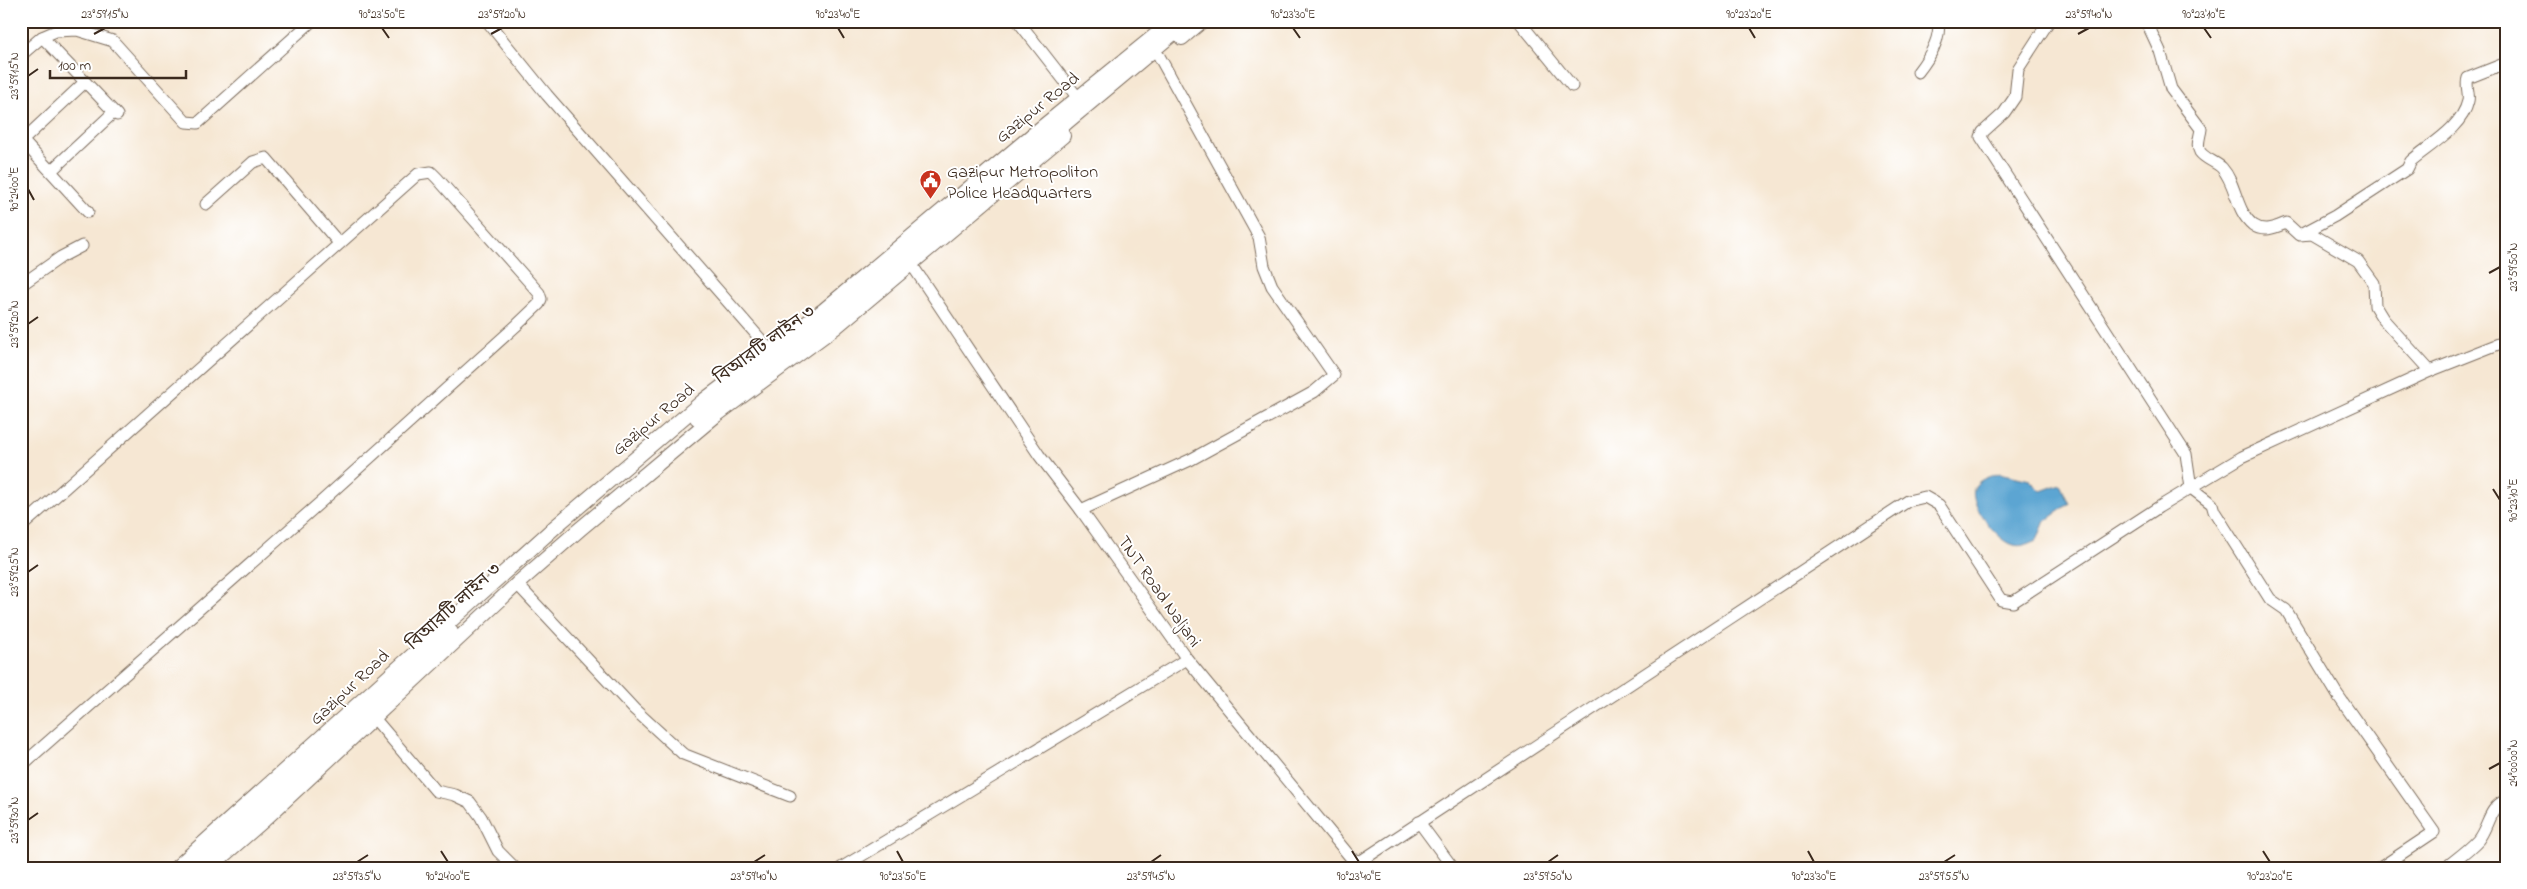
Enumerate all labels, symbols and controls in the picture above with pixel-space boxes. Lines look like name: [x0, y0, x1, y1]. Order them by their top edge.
text: 23°59'15"N: [81, 6, 129, 24]
text: 90°23'50"E: [359, 6, 405, 24]
text: 23°59'20"N: [478, 6, 526, 24]
text: 90°23'40"E: [816, 6, 860, 24]
text: 90°23'30"E: [1271, 6, 1315, 24]
text: 90°23'20"E: [1726, 6, 1772, 24]
text: 23°59'40"N: [2066, 6, 2112, 24]
text: 90°23'10"E: [2182, 6, 2226, 24]
scale bar: [50, 48, 186, 80]
text: 23°59'15"N: [6, 52, 24, 100]
text: 100 m: [58, 55, 91, 77]
street label: Gazipur Road: [991, 67, 1086, 150]
place label: Gazipur Metropoliton Police Headquarters: [947, 160, 1098, 207]
text: 90°24'00"E: [6, 167, 24, 211]
public building icon: Gazipur Metropoliton Police Headquarters: [919, 169, 943, 200]
text: 23°59'50"N: [2505, 243, 2523, 291]
text: 23°59'20"N: [6, 300, 24, 348]
street label: বিআরটি লাইন ৩: [708, 300, 822, 392]
street label: Gazipur Road: [607, 378, 701, 463]
text: 90°23'10"E: [2505, 478, 2523, 522]
street label: TNT Road Naljani: [1110, 531, 1207, 653]
text: 23°59'25"N: [6, 547, 24, 597]
street label: বিআরটি লাইন ৩: [400, 558, 508, 658]
street label: Gazipur Road: [305, 644, 396, 732]
text: 24°00'00"N: [2505, 739, 2523, 787]
text: 23°59'30"N: [6, 797, 24, 843]
text: 23°59'35"N: [333, 868, 381, 886]
text: 90°24'00"E: [426, 868, 470, 886]
text: 23°59'40"N: [731, 868, 777, 886]
text: 90°23'50"E: [880, 868, 926, 886]
text: 23°59'45"N: [1127, 868, 1175, 886]
text: 90°23'40"E: [1337, 868, 1381, 886]
text: 23°59'50"N: [1524, 868, 1572, 886]
text: 90°23'30"E: [1792, 868, 1836, 886]
text: 23°59'55"N: [1919, 868, 1969, 886]
text: 90°23'20"E: [2247, 868, 2293, 886]

